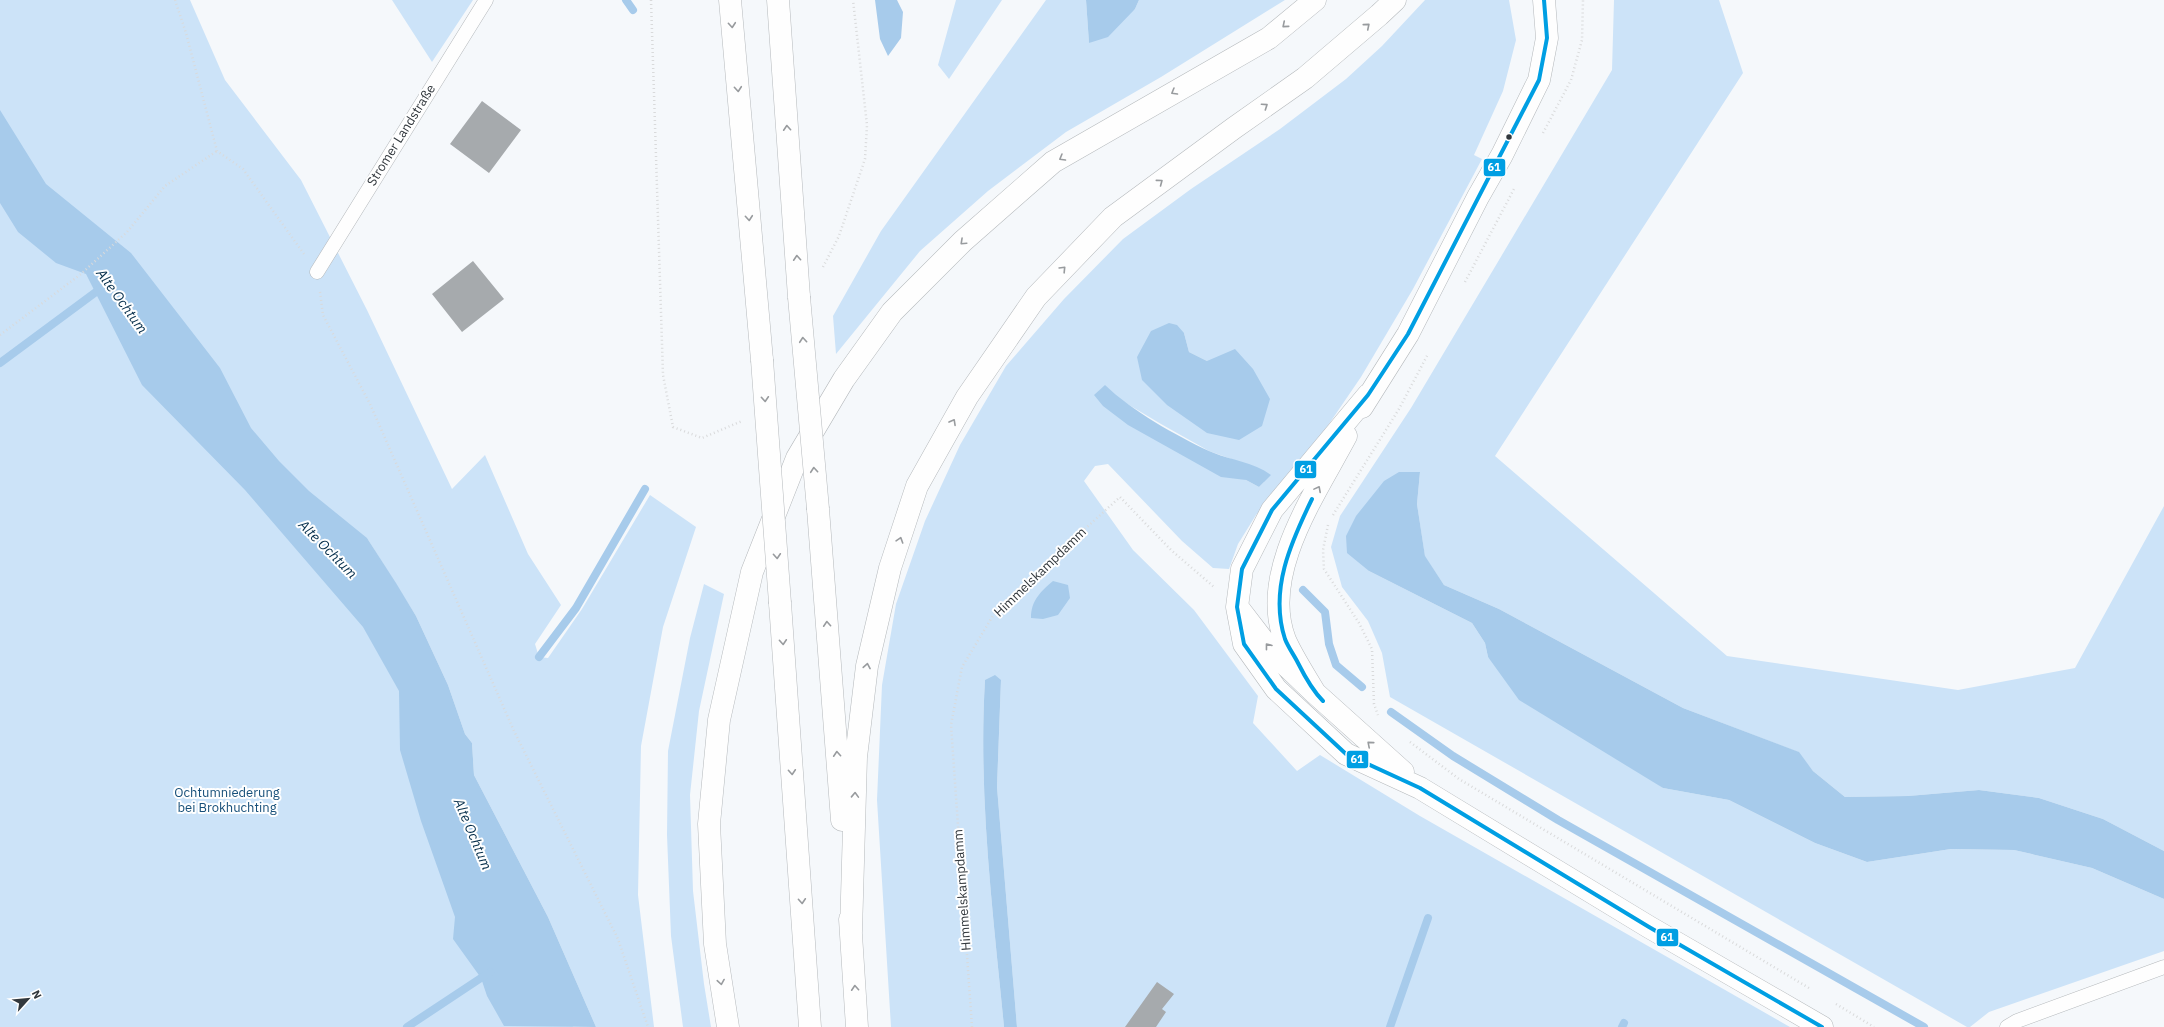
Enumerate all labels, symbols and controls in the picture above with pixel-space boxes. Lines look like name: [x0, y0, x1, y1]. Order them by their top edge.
one-way arrow: [1282, 21, 1290, 28]
one-way arrow: [728, 22, 737, 28]
one-way arrow: [1362, 24, 1370, 31]
street label: Stromer Landstraße: [363, 81, 439, 189]
one-way arrow: [733, 86, 742, 92]
one-way arrow: [1171, 88, 1178, 95]
one-way arrow: [1261, 103, 1268, 111]
one-way arrow: [783, 125, 792, 131]
unlabelled marker: [1504, 132, 1514, 142]
one-way arrow: [1059, 153, 1066, 160]
line badge: 61: [1483, 158, 1506, 177]
text: 61: [1487, 160, 1501, 174]
one-way arrow: [1155, 180, 1162, 187]
one-way arrow: [745, 215, 754, 221]
one-way arrow: [960, 237, 968, 244]
one-way arrow: [792, 255, 801, 261]
water label: Alte Ochtum: [92, 264, 152, 337]
one-way arrow: [1058, 266, 1066, 274]
one-way arrow: [799, 337, 808, 343]
one-way arrow: [760, 396, 769, 402]
one-way arrow: [948, 419, 956, 426]
line badge: 61: [1294, 460, 1317, 479]
text: 61: [1299, 462, 1313, 476]
one-way arrow: [810, 467, 819, 473]
one-way arrow: [1313, 486, 1321, 493]
water label: Alte Ochtum: [294, 515, 361, 582]
street label: Himmelskampdamm: [990, 524, 1090, 620]
one-way arrow: [895, 537, 903, 544]
one-way arrow: [772, 553, 781, 559]
one-way arrow: [822, 621, 831, 627]
one-way arrow: [779, 639, 788, 645]
one-way arrow: [1265, 643, 1272, 650]
one-way arrow: [862, 663, 871, 669]
one-way arrow: [1367, 741, 1375, 748]
line badge: 61: [1346, 750, 1369, 769]
one-way arrow: [832, 751, 841, 757]
text: 61: [1350, 752, 1364, 766]
one-way arrow: [788, 769, 797, 775]
park label: Ochtumniederung bei Brokhuchting: [174, 784, 280, 816]
one-way arrow: [851, 792, 859, 798]
water label: Alte Ochtum: [450, 795, 496, 872]
street label: Himmelskampdamm: [949, 829, 975, 951]
one-way arrow: [797, 898, 806, 904]
line badge: 61: [1656, 928, 1679, 947]
text: 61: [1660, 930, 1674, 944]
north arrow: [8, 979, 48, 1019]
one-way arrow: [716, 979, 725, 986]
one-way arrow: [850, 985, 859, 991]
text: N: [29, 988, 45, 1001]

